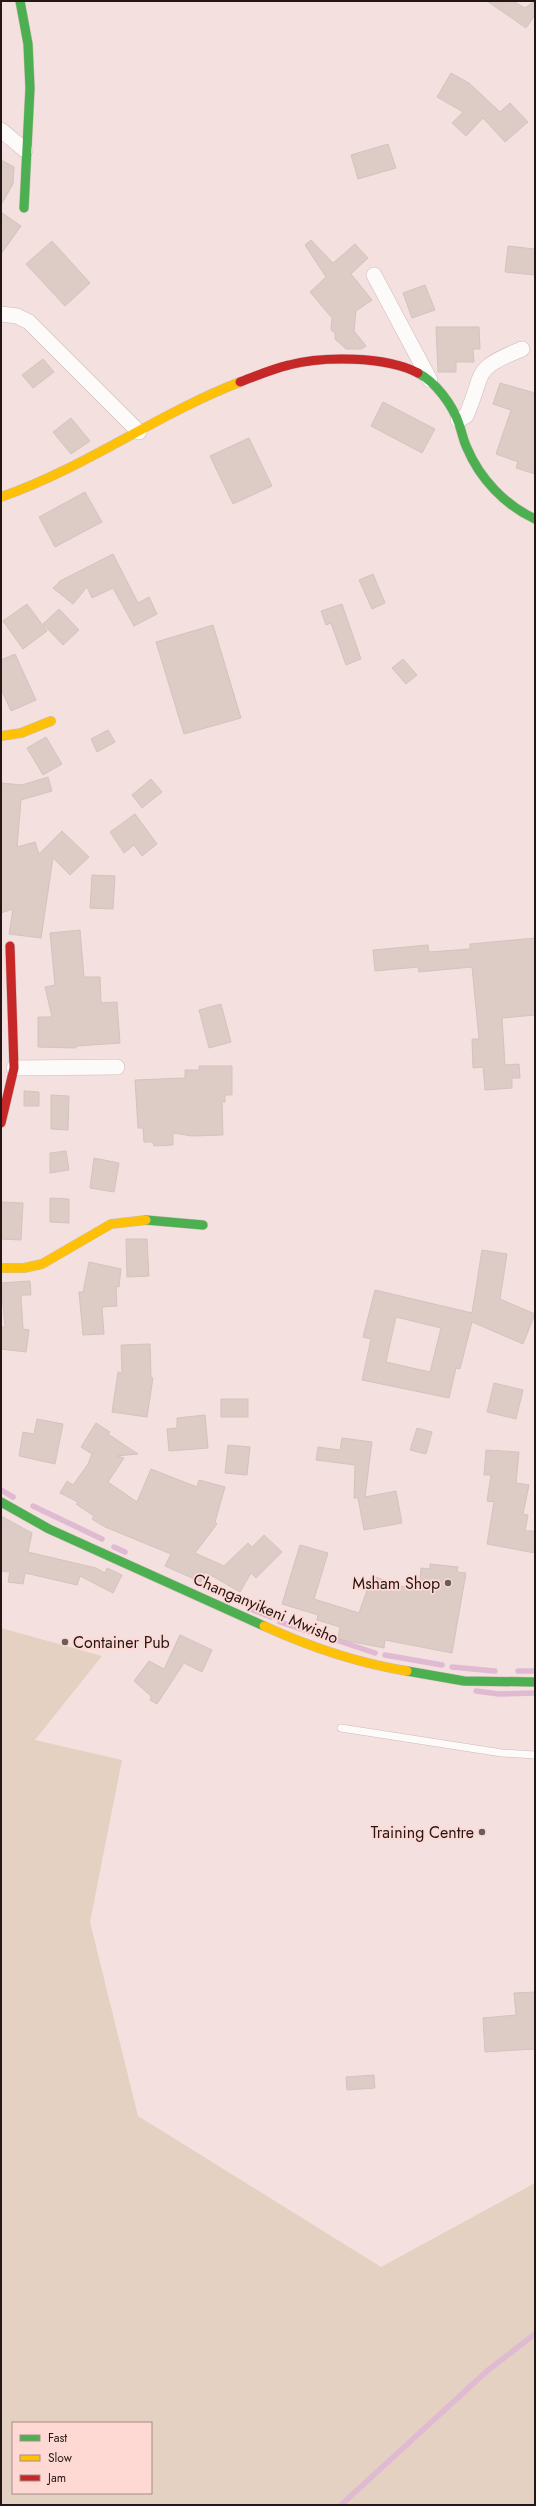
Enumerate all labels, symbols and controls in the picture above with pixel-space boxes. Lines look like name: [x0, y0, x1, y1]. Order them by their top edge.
street label: Changanyikeni Mwisho: [190, 1567, 342, 1650]
place label: Msham Shop: [352, 1572, 440, 1595]
marker: Msham Shop: [443, 1578, 453, 1588]
place label: Container Pub: [73, 1631, 170, 1654]
marker: Container Pub: [60, 1637, 70, 1647]
place label: Training Centre: [371, 1821, 474, 1844]
marker: Training Centre: [477, 1827, 487, 1837]
legend: [12, 2422, 152, 2494]
text: Fast: [48, 2429, 67, 2447]
text: Slow: [48, 2449, 73, 2467]
text: Jam: [46, 2469, 66, 2487]

